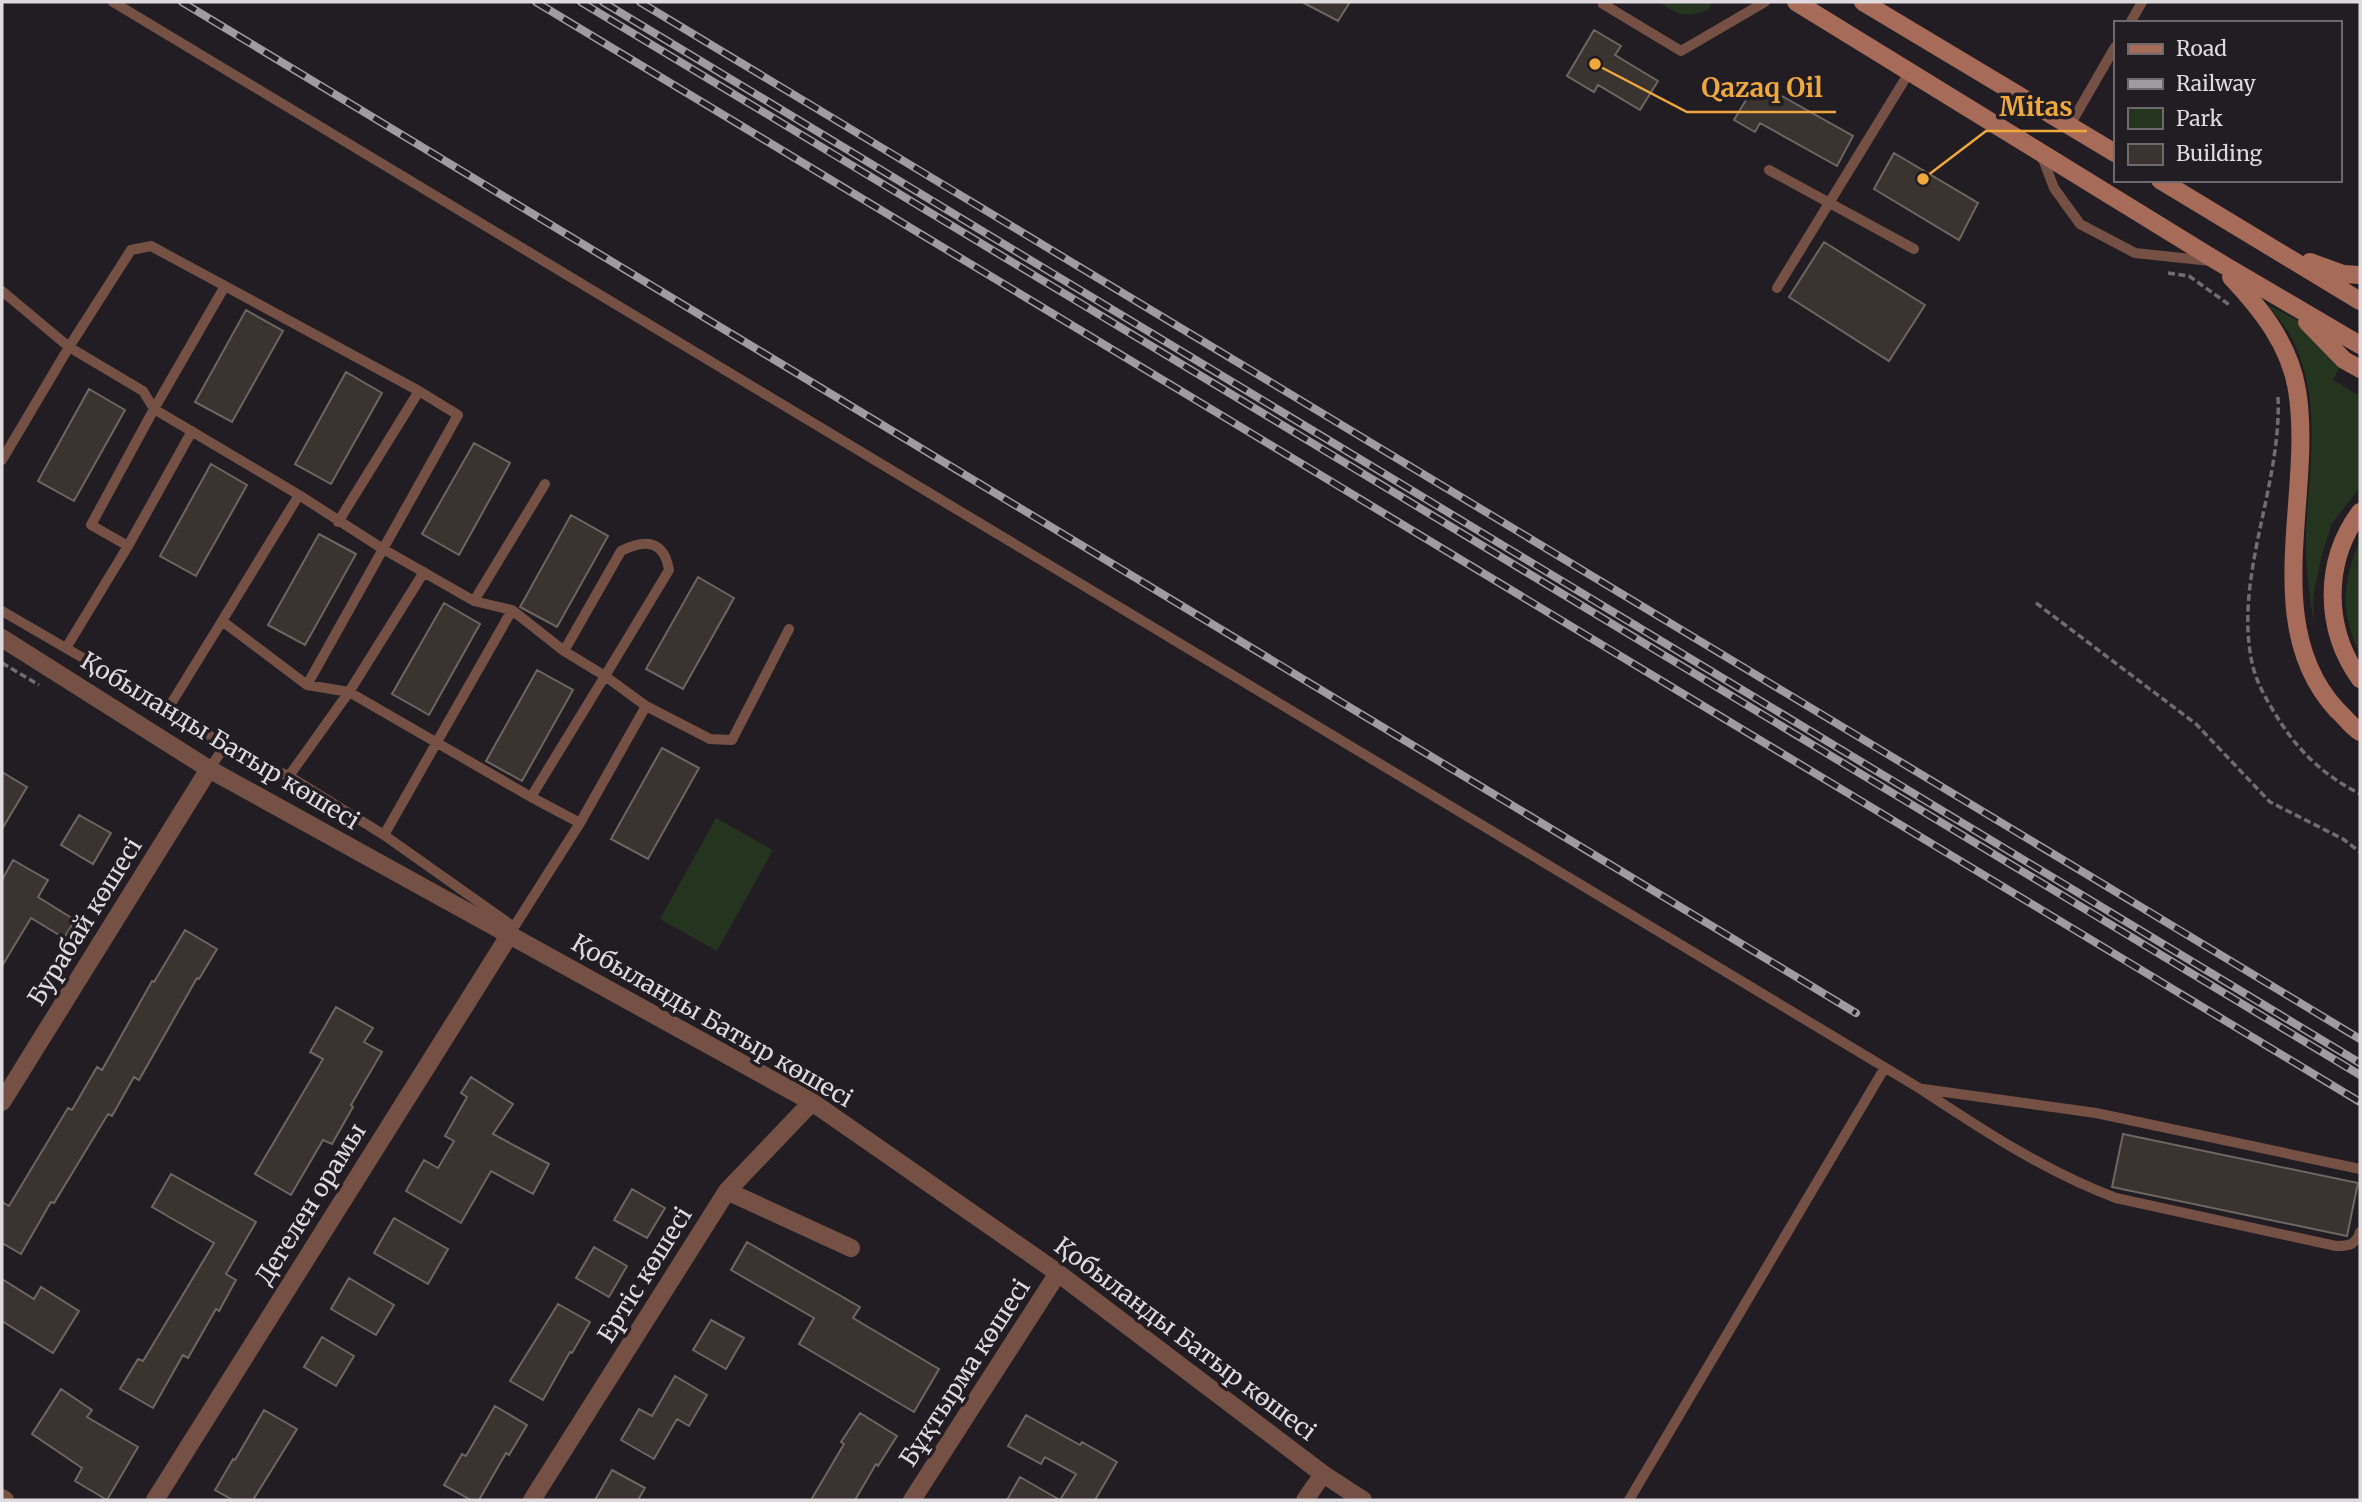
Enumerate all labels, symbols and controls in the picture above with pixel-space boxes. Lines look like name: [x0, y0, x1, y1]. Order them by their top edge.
legend: [2114, 21, 2341, 182]
text: Road: [2176, 35, 2227, 62]
callout: Qazaq Oil: [1687, 65, 1836, 112]
text: Railway: [2176, 70, 2257, 97]
text: Qazaq Oil: [1701, 71, 1823, 104]
callout: Mitas: [1986, 84, 2087, 131]
text: Mitas: [1999, 90, 2073, 123]
text: Park: [2176, 105, 2223, 132]
text: Building: [2176, 140, 2263, 167]
street label: Қобыланды Батыр көшесі: [75, 645, 365, 836]
street label: Бурабай көшесі: [21, 832, 149, 1011]
street label: Қобыланды Батыр көшесі: [566, 927, 859, 1114]
street label: Дегелен орамы: [248, 1117, 373, 1290]
street label: Ертіс көшесі: [591, 1201, 699, 1348]
street label: Қобыланды Батыр көшесі: [1048, 1230, 1323, 1447]
street label: Бұқтырма көшесі: [892, 1273, 1037, 1472]

